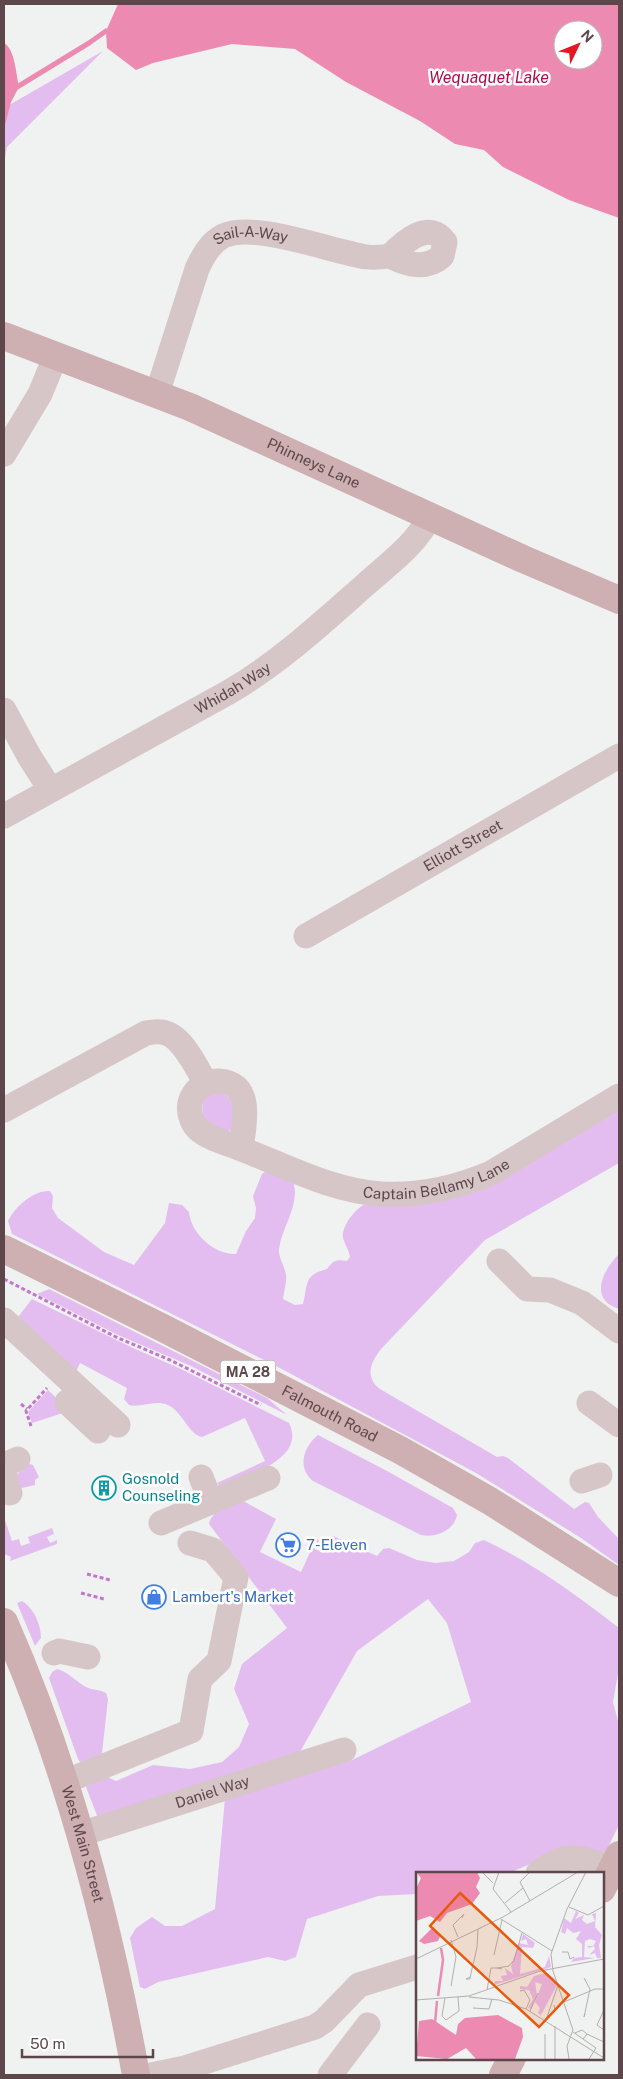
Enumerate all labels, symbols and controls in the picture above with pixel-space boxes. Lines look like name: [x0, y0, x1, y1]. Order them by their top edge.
north arrow: [553, 20, 603, 70]
text: N: [578, 27, 597, 46]
water label: Wequaquet Lake: [429, 68, 549, 87]
street label: Sail-A-Way: [209, 223, 290, 248]
street label: Phinneys Lane: [265, 434, 363, 492]
street label: Whidah Way: [192, 658, 274, 717]
street label: Elliott Street: [420, 816, 505, 875]
street label: Captain Bellamy Lane: [362, 1155, 512, 1202]
road number: MA 28: [220, 1360, 276, 1384]
street label: Falmouth Road: [279, 1382, 381, 1445]
place label: Gosnold Counseling: [122, 1470, 201, 1504]
building icon: Gosnold Counseling: [91, 1475, 117, 1501]
supermarket icon: 7-Eleven: [275, 1532, 301, 1558]
place label: 7-Eleven: [306, 1536, 367, 1553]
shop icon: Lambert's Market: [141, 1584, 167, 1610]
place label: Lambert's Market: [172, 1588, 294, 1605]
street label: Daniel Way: [173, 1772, 252, 1811]
street label: West Main Street: [58, 1784, 108, 1904]
inset map: [416, 1872, 603, 2059]
scale bar: [22, 2026, 154, 2058]
text: 50 m: [30, 2035, 65, 2052]

